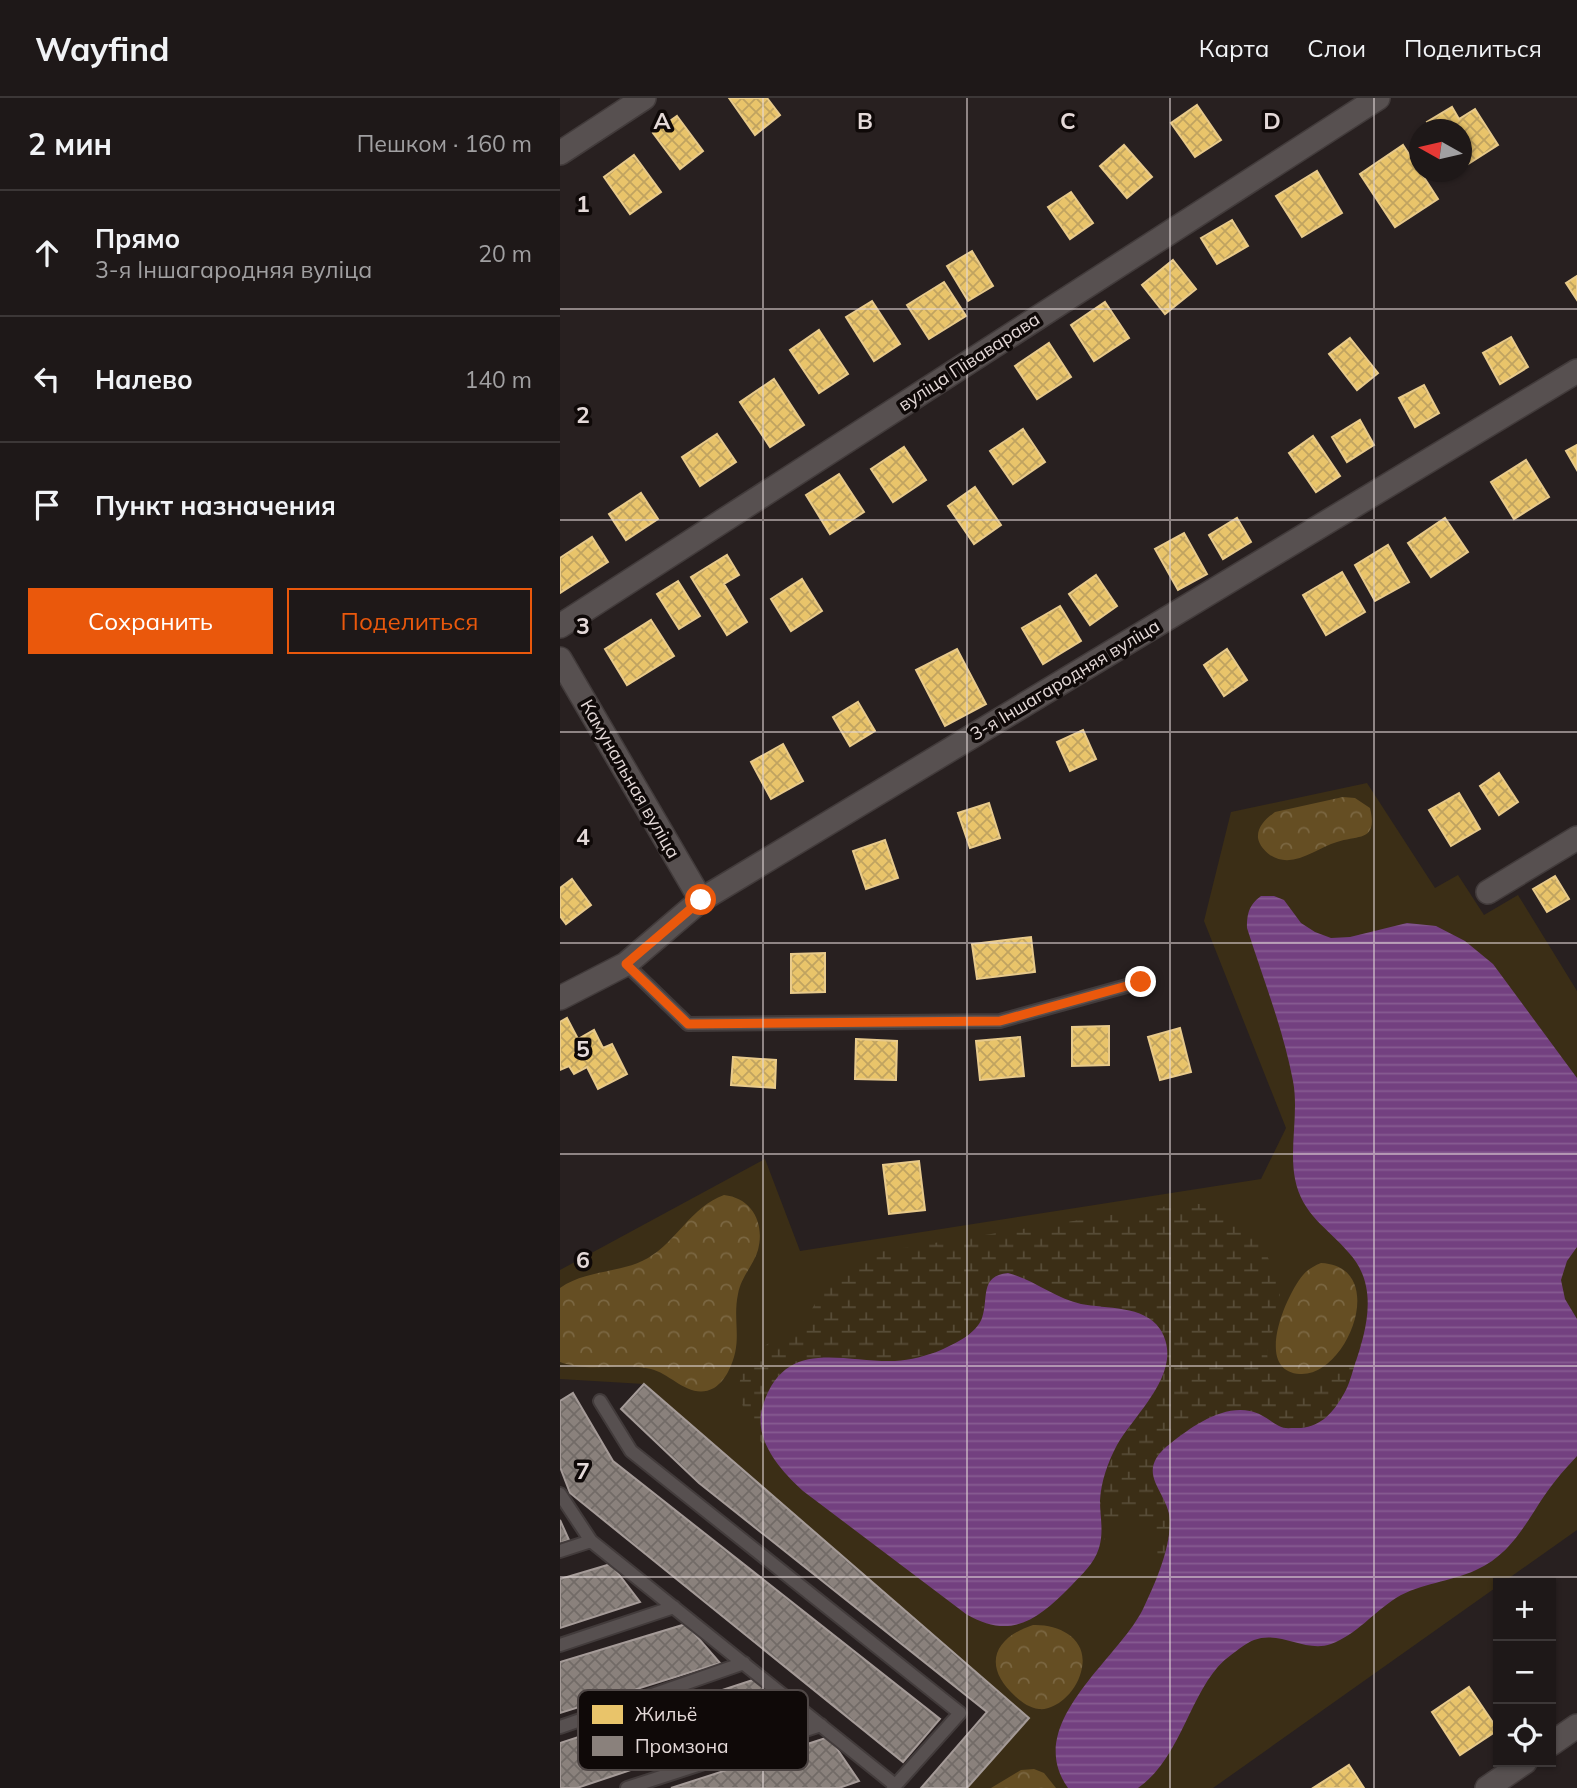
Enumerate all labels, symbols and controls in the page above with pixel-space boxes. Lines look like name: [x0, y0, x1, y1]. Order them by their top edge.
text: Wayfind: [35, 28, 170, 69]
text: Карта: [1199, 33, 1269, 63]
text: Слои: [1307, 33, 1366, 63]
text: Поделиться: [1404, 33, 1542, 63]
text: A: [653, 106, 671, 135]
text: B: [857, 106, 873, 135]
text: C: [1060, 106, 1076, 135]
text: D: [1263, 106, 1281, 135]
north arrow: [1409, 119, 1472, 182]
text: 2 мин: [28, 125, 112, 163]
text: Пешком · 160 m: [357, 129, 532, 158]
text: 1: [576, 189, 590, 218]
text: Прямо: [95, 222, 180, 255]
icon: ahead: [28, 234, 66, 272]
text: 20 m: [478, 239, 532, 268]
text: 3-я Іншагародняя вуліца: [95, 255, 372, 284]
street label: вуліца Піваварава: [894, 307, 1044, 416]
icon: left: [28, 360, 66, 398]
text: Налево: [95, 363, 193, 396]
text: 140 m: [464, 365, 532, 394]
text: 2: [576, 400, 590, 429]
icon: arrive: [28, 486, 66, 524]
text: Пункт назначения: [95, 489, 336, 522]
button: Сохранить: [28, 588, 273, 654]
button: Поделиться: [287, 588, 532, 654]
text: 3: [576, 611, 590, 640]
street label: 3-я Іншагародняя вуліца: [966, 614, 1164, 745]
street label: Камунальная вуліца: [576, 695, 685, 862]
text: 4: [576, 822, 590, 851]
route start: [685, 884, 716, 915]
route end: [1125, 966, 1156, 997]
text: 5: [576, 1034, 590, 1063]
text: 6: [576, 1245, 590, 1274]
text: 7: [576, 1456, 590, 1485]
map controls: [1493, 1578, 1556, 1767]
button: +: [1493, 1578, 1556, 1641]
button: −: [1493, 1641, 1556, 1704]
legend: [578, 1690, 808, 1770]
text: Жильё: [635, 1702, 697, 1726]
button: locate: [1493, 1704, 1556, 1767]
text: Промзона: [635, 1734, 729, 1758]

